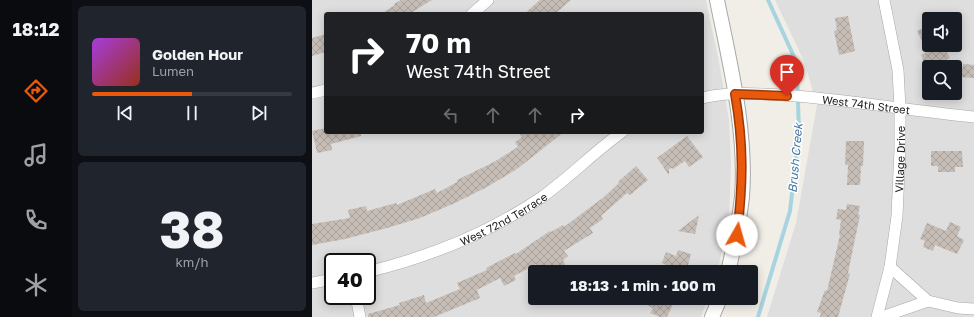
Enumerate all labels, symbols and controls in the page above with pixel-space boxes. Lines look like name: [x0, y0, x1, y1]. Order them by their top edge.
map controls: [922, 12, 962, 100]
button: sound: [922, 12, 962, 52]
text: 18:12: [13, 18, 59, 40]
text: 70 m: [406, 26, 471, 59]
icon: right: [340, 28, 392, 80]
text: Golden Hour: [152, 45, 243, 63]
pin: [770, 55, 804, 96]
text: West 74th Street: [406, 60, 551, 82]
button: search: [922, 60, 962, 100]
icon: arrive: [776, 61, 798, 83]
text: Lumen: [152, 63, 194, 79]
icon: directions: [22, 77, 50, 105]
street label: West 74th Street: [821, 92, 911, 116]
icon: previous: [114, 102, 136, 124]
icon: pause: [181, 102, 203, 124]
icon: next: [248, 102, 270, 124]
icon: left: [440, 104, 462, 126]
icon: ahead: [482, 104, 504, 126]
icon: ahead: [524, 104, 546, 126]
icon: right: [566, 104, 588, 126]
water label: Brush Creek: [784, 121, 806, 194]
street label: Village Drive: [892, 126, 907, 193]
icon: music: [22, 141, 50, 169]
street label: West 72nd Terrace: [458, 189, 549, 247]
text: 38: [159, 197, 225, 259]
icon: phone: [22, 206, 50, 234]
position arrow: [716, 214, 758, 256]
speed limit sign: 40: [324, 253, 376, 305]
text: km/h: [175, 254, 209, 270]
icon: climate: [22, 271, 50, 299]
text: 18:13 · 1 min · 100 m: [570, 276, 716, 294]

